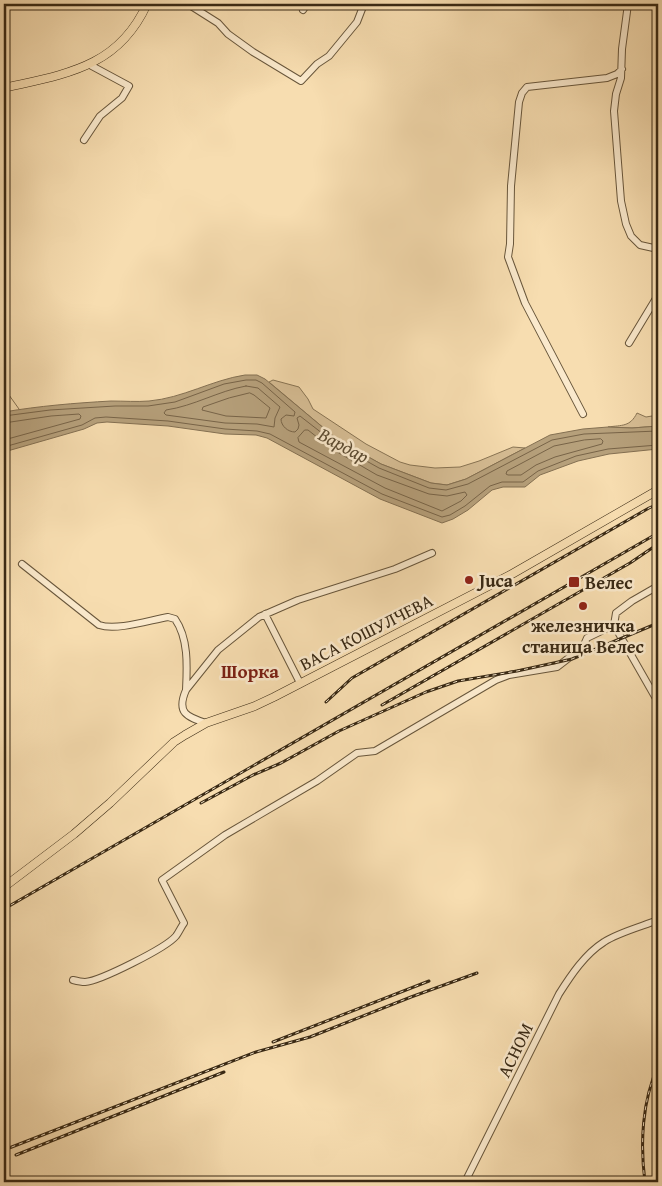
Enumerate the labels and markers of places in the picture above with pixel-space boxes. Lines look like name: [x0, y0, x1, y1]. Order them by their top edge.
place label: Juca: [476, 567, 514, 594]
place label: Велес: [585, 569, 633, 596]
marker: Juca: [463, 574, 475, 586]
marker: Велес: [567, 575, 581, 589]
marker: железничка станица Велес: [577, 600, 589, 612]
place label: железничка станица Велес: [522, 612, 644, 660]

